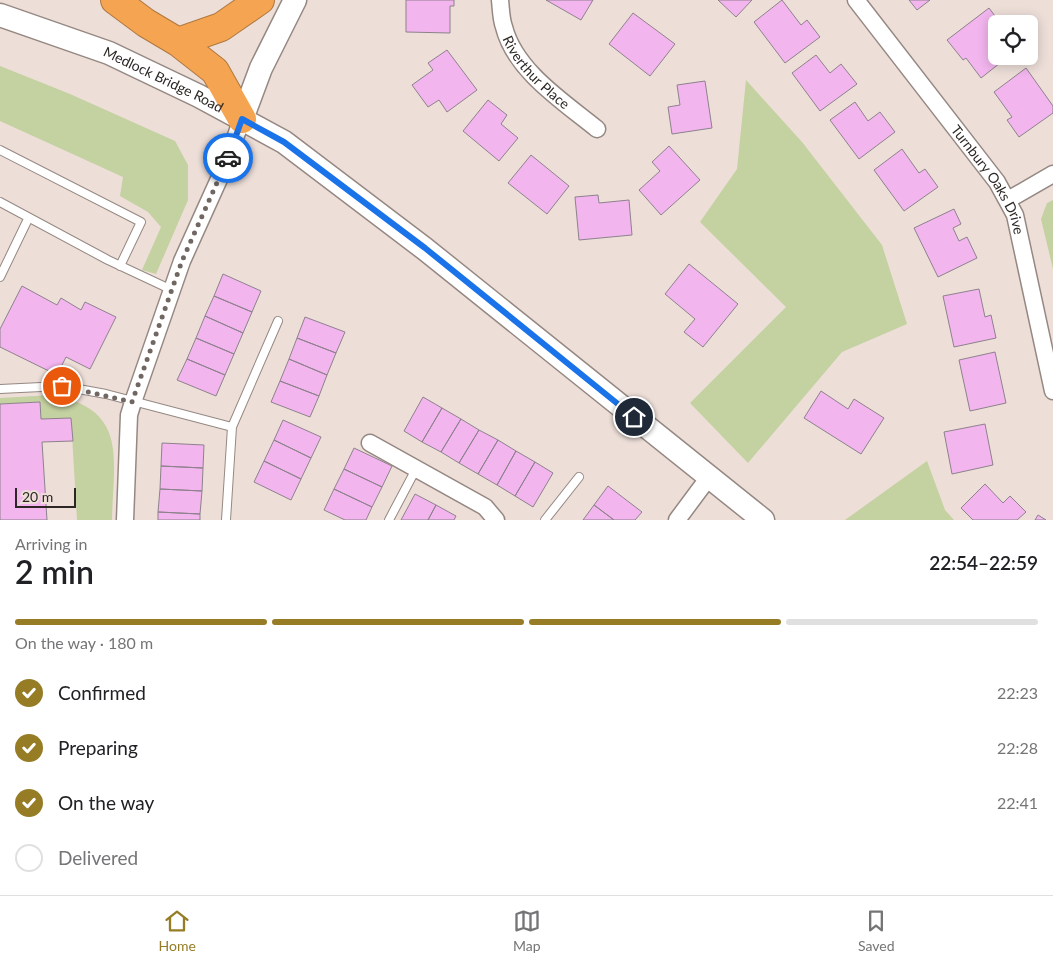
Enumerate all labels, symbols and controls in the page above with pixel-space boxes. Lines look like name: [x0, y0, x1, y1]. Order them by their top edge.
map controls: [988, 15, 1038, 65]
button: locate: [988, 15, 1038, 65]
street label: Riverthur Place: [500, 33, 573, 112]
street label: Medlock Bridge Road: [101, 43, 227, 116]
street label: Turnbury Oaks Drive: [948, 121, 1028, 236]
courier: [203, 133, 253, 183]
icon: car: [214, 144, 242, 172]
pin: [41, 365, 83, 407]
icon: bag: [48, 372, 76, 400]
pin: [613, 396, 655, 438]
icon: home: [620, 403, 648, 431]
scale bar: [15, 485, 76, 508]
text: 20 m: [22, 488, 53, 505]
text: Arriving in: [15, 534, 88, 553]
text: 22:54–22:59: [929, 551, 1038, 574]
text: 2 min: [15, 552, 94, 591]
text: On the way · 180 m: [15, 633, 153, 652]
icon: check: [15, 679, 43, 707]
text: Confirmed: [58, 681, 146, 704]
text: 22:23: [997, 683, 1038, 702]
icon: check: [15, 734, 43, 762]
text: Preparing: [58, 736, 138, 759]
text: 22:28: [997, 738, 1038, 757]
icon: check: [15, 789, 43, 817]
text: On the way: [58, 791, 154, 814]
text: 22:41: [997, 793, 1038, 812]
text: Delivered: [58, 846, 138, 869]
tab: Home: [159, 907, 196, 954]
tab: Map: [513, 907, 541, 954]
tab: Saved: [858, 907, 894, 954]

